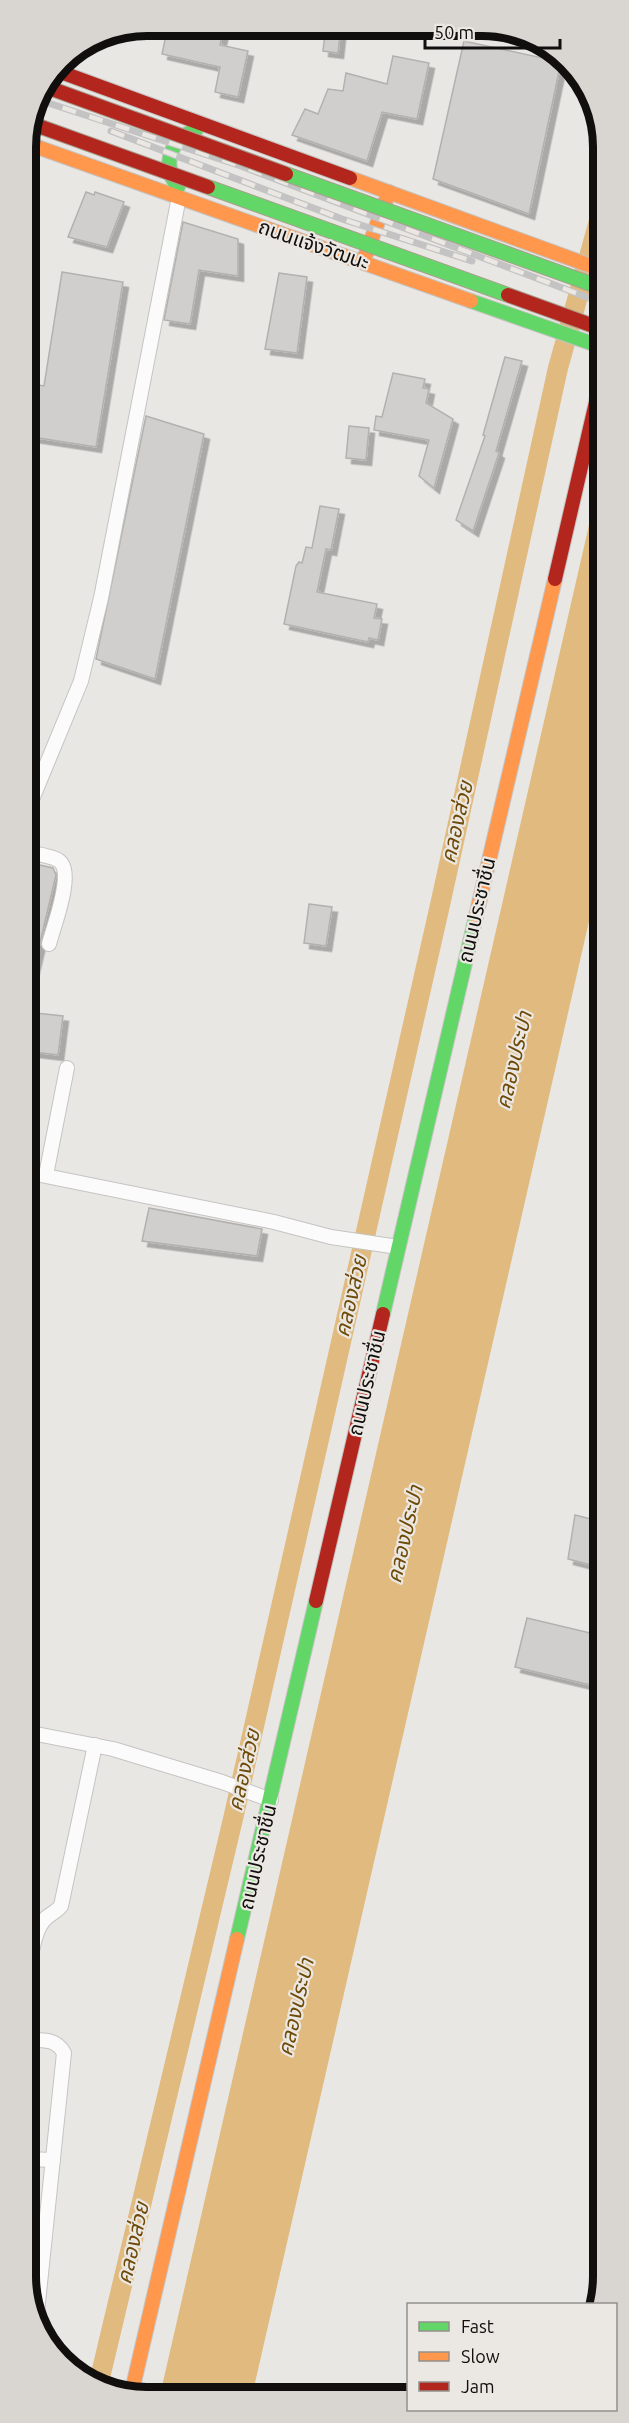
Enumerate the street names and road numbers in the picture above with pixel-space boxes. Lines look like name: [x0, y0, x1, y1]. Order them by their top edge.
street label: ถนนแจ้งวัฒนะ: [256, 214, 372, 274]
street label: ถนนประชาชื่น: [451, 855, 499, 965]
street label: ถนนประชาชื่น: [341, 1328, 389, 1438]
street label: ถนนประชาชื่น: [232, 1802, 280, 1912]

